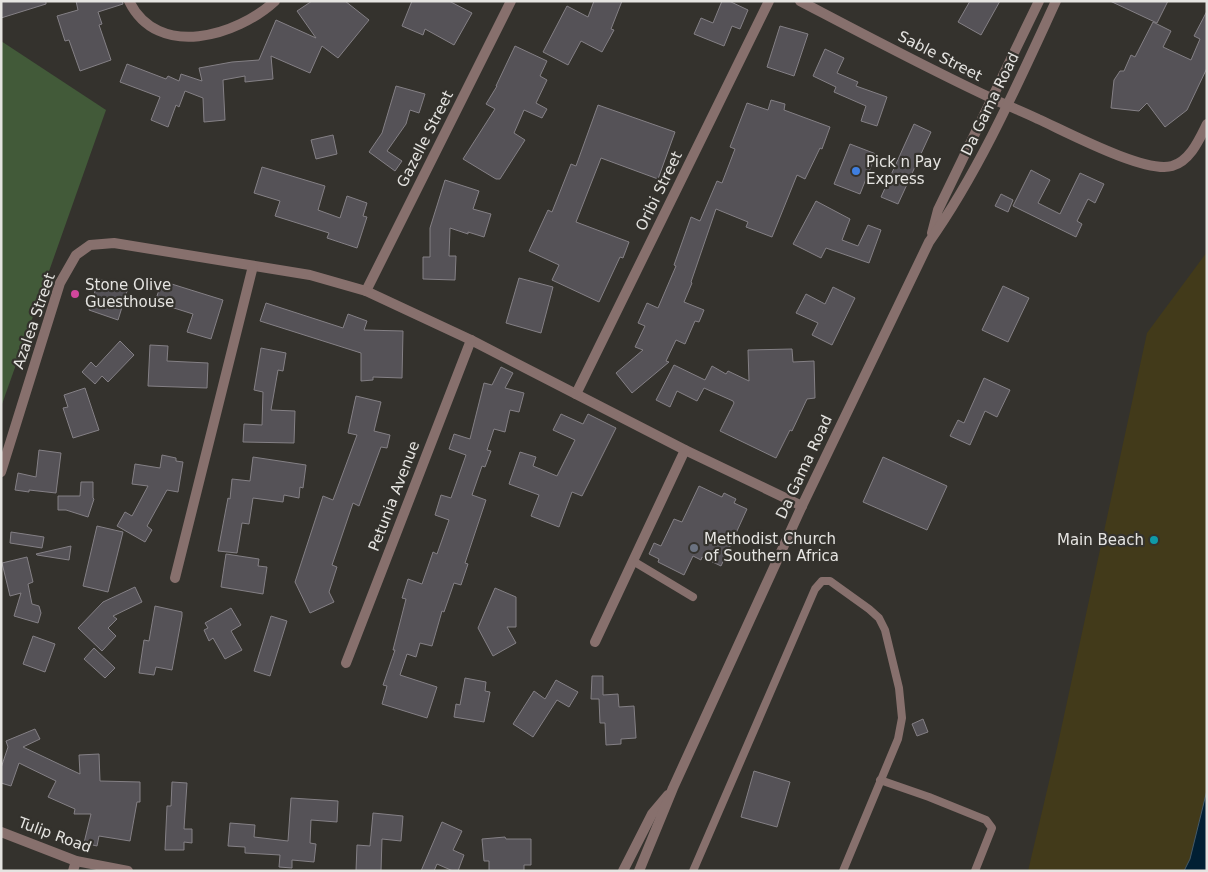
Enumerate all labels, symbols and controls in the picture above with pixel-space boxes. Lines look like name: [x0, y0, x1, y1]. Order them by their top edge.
street label: Sable Street: [895, 27, 985, 85]
street label: Da Gama Road: [957, 49, 1023, 159]
street label: Gazelle Street: [393, 88, 457, 190]
street label: Oribi Street: [632, 148, 686, 234]
place label: Pick n Pay Express: [866, 153, 941, 188]
marker: Pick n Pay Express: [850, 165, 862, 177]
street label: Azalea Street: [9, 271, 59, 371]
place label: Stone Olive Guesthouse: [85, 276, 174, 311]
marker: Stone Olive Guesthouse: [69, 288, 81, 300]
street label: Da Gama Road: [772, 412, 836, 522]
street label: Petunia Avenue: [365, 438, 423, 554]
place label: Methodist Church of Southern Africa: [704, 530, 839, 565]
place label: Main Beach: [1057, 531, 1144, 549]
marker: Main Beach: [1148, 534, 1160, 546]
marker: Methodist Church of Southern Africa: [688, 542, 700, 554]
street label: Tulip Road: [15, 813, 94, 857]

